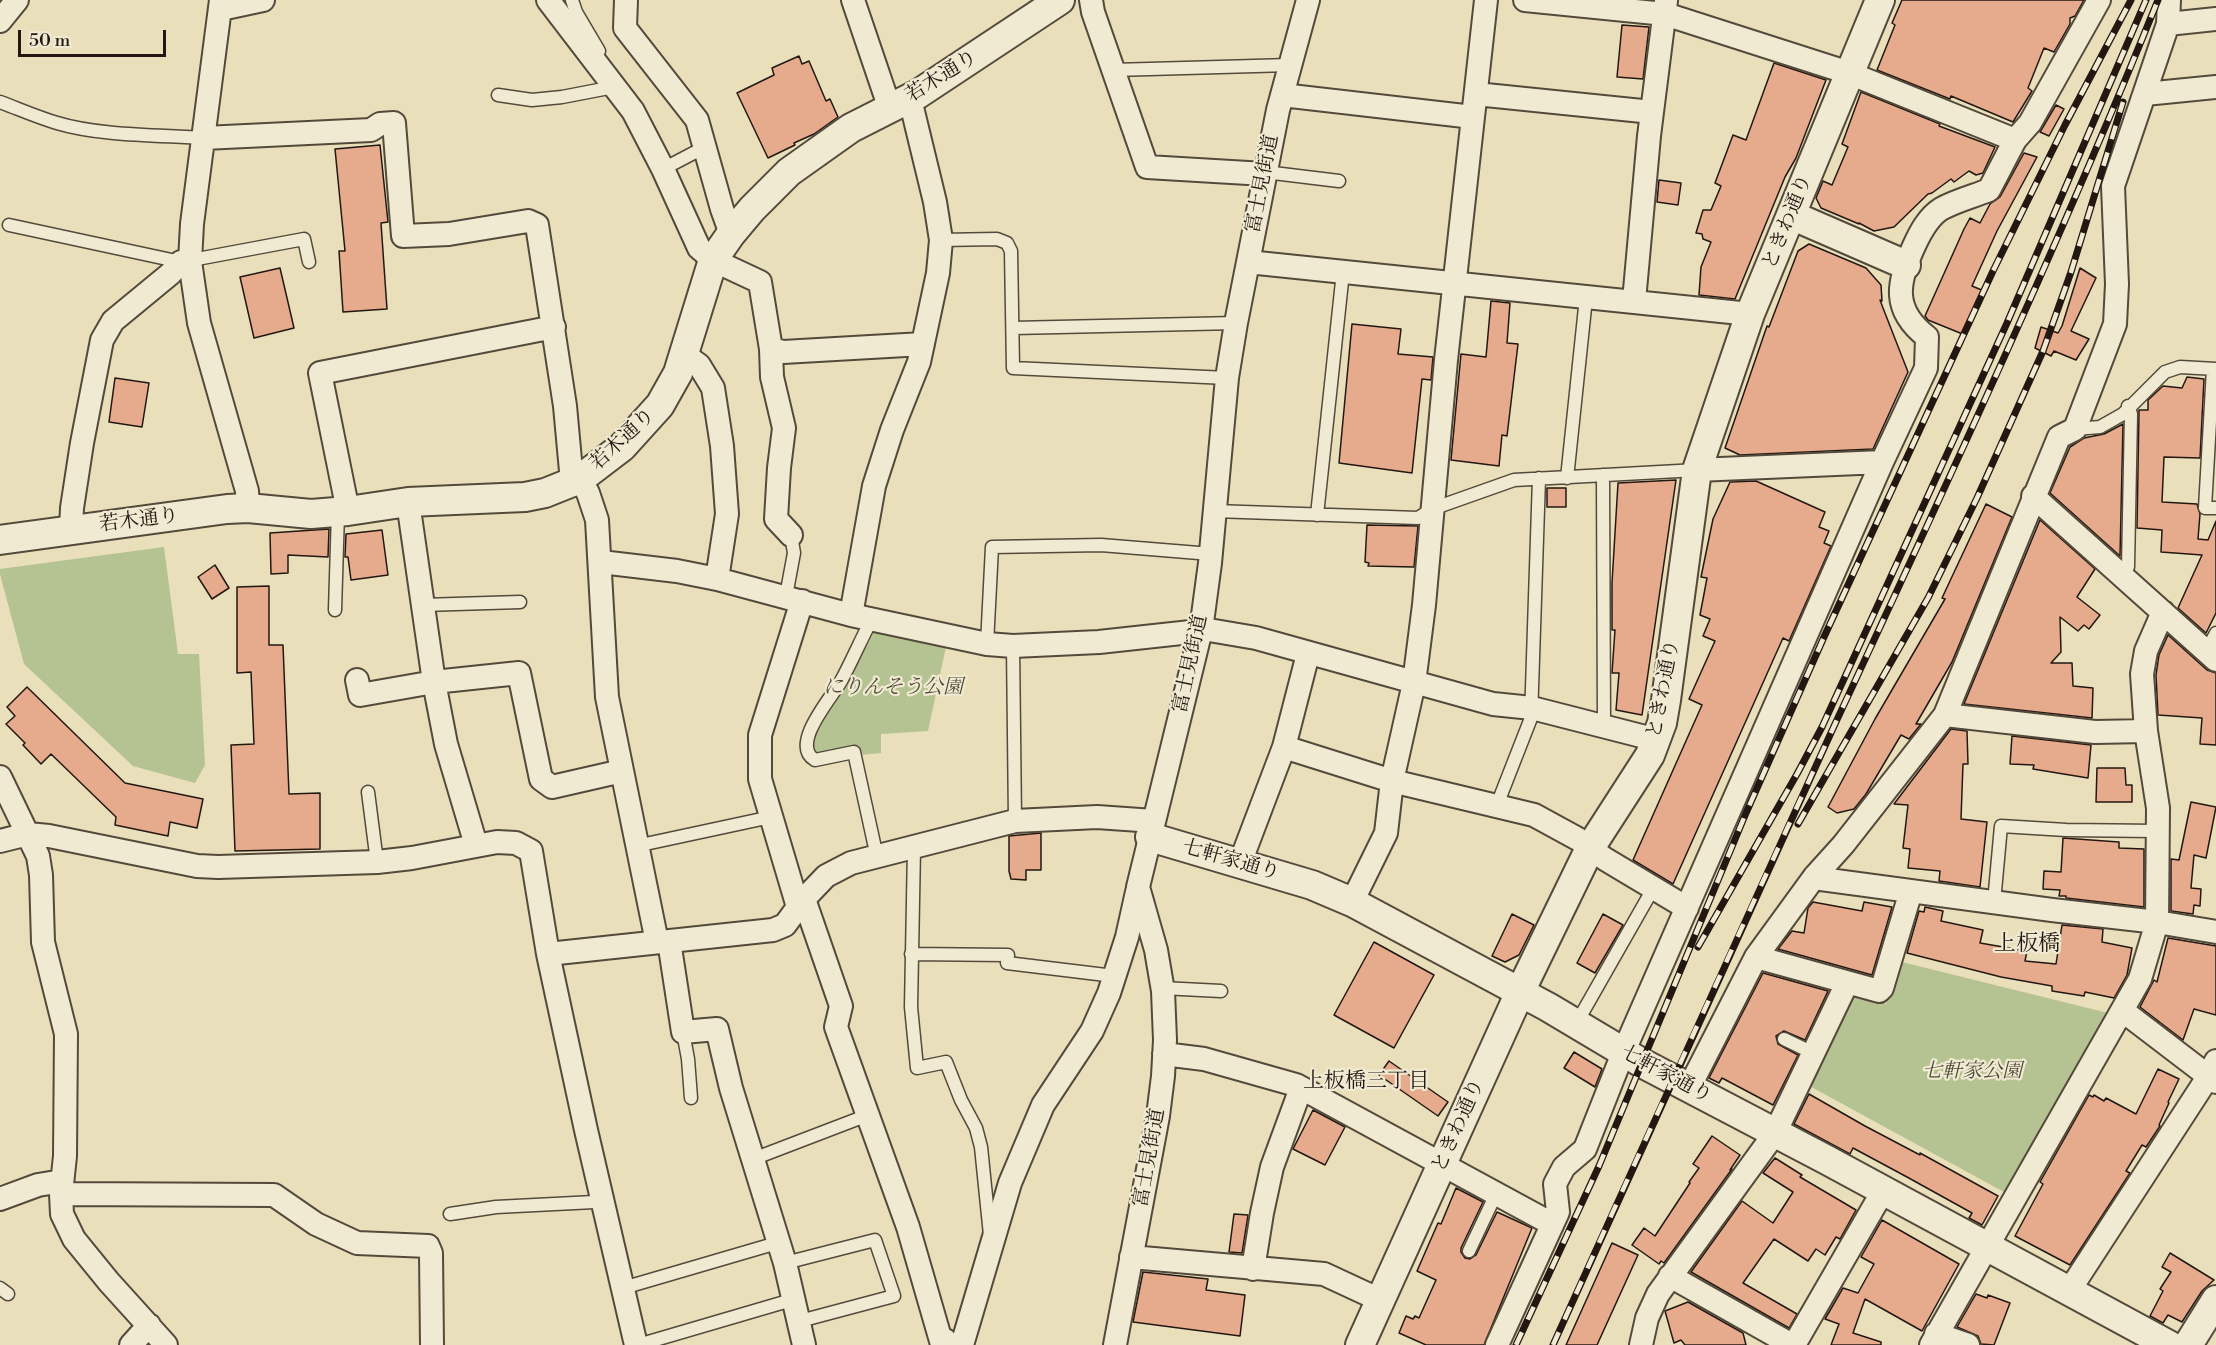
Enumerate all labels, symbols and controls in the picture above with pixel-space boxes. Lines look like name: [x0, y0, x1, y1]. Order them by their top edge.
scale bar: [21, 18, 170, 56]
text: 50 m: [29, 29, 70, 52]
street label: 若木通り: [902, 46, 982, 108]
street label: 富士見街道: [1242, 133, 1284, 235]
street label: ときわ通り: [1758, 171, 1818, 273]
street label: 若木通り: [586, 404, 660, 476]
street label: 若木通り: [98, 504, 180, 538]
street label: 富士見街道: [1169, 613, 1213, 715]
street label: ときわ通り: [1643, 638, 1685, 740]
park label: にりんそう公園: [823, 676, 963, 700]
street label: 七軒家通り: [1180, 836, 1282, 886]
district label: 上板橋: [1994, 932, 2060, 958]
street label: 七軒家通り: [1616, 1041, 1716, 1109]
park label: 七軒家公園: [1922, 1060, 2022, 1084]
district label: 上板橋三丁目: [1303, 1069, 1429, 1095]
street label: ときわ通り: [1428, 1075, 1490, 1177]
street label: 富士見街道: [1129, 1107, 1171, 1209]

